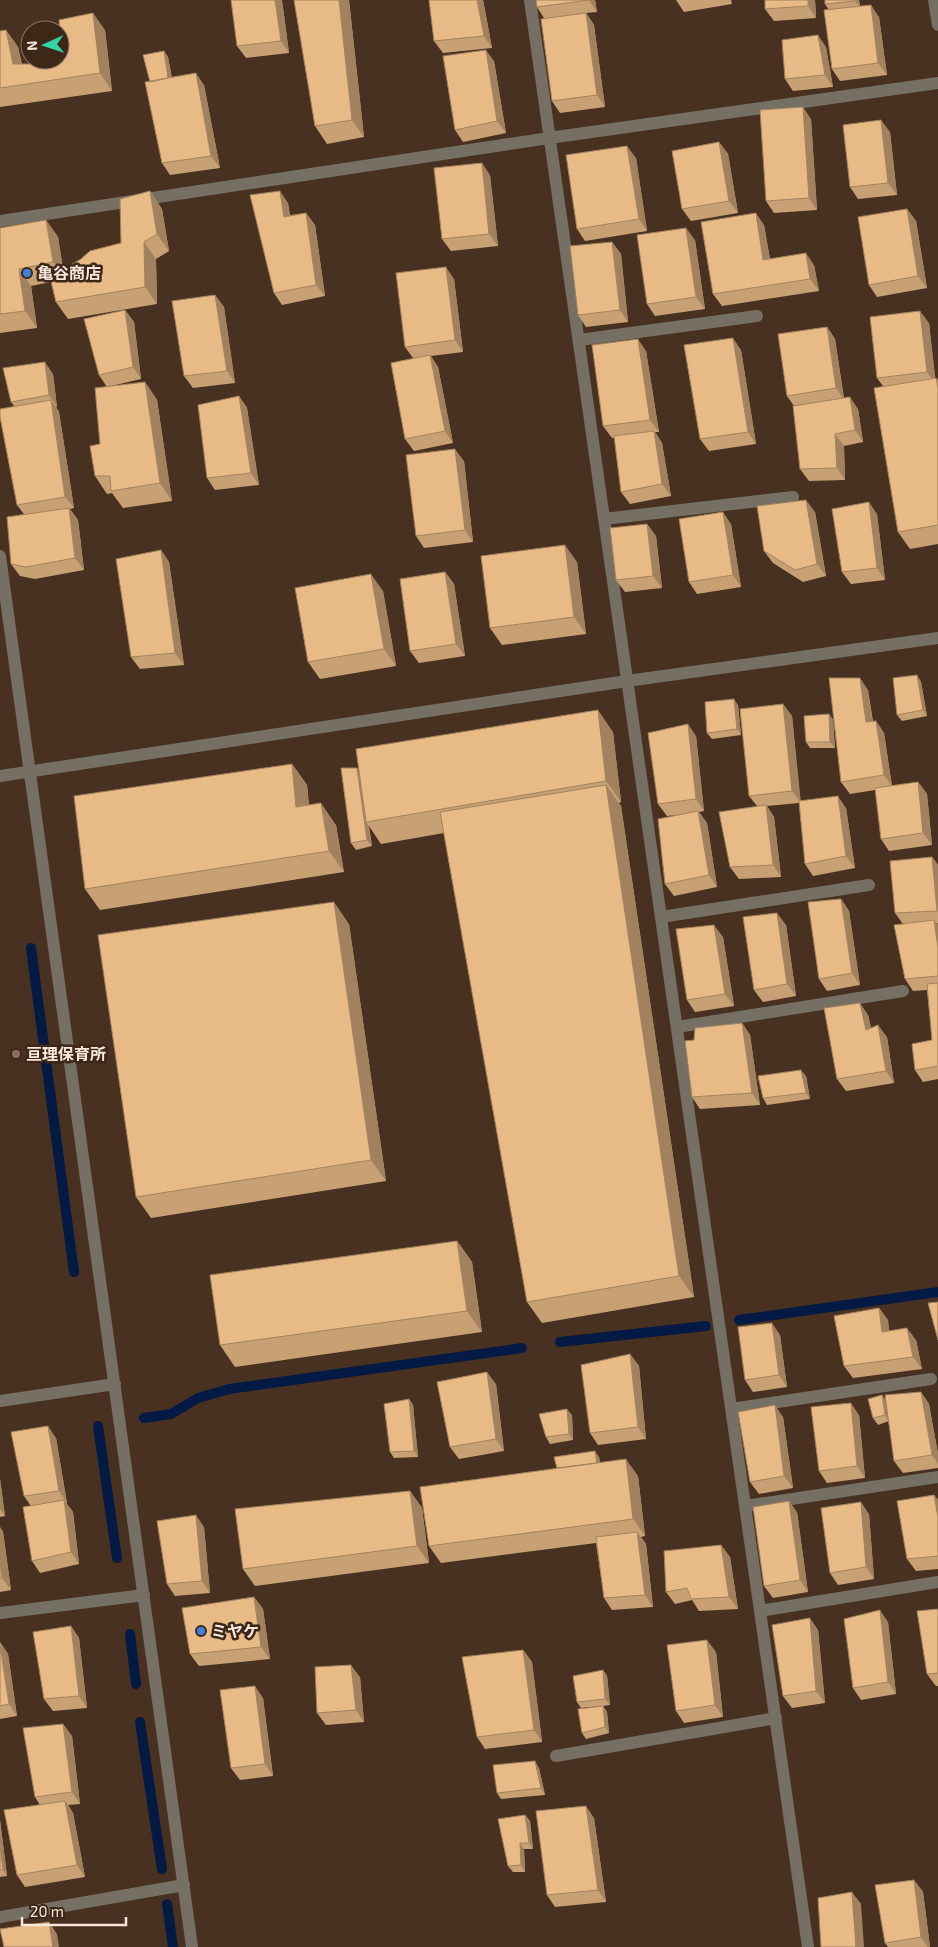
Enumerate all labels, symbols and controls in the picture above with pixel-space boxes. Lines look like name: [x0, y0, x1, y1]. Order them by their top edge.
north arrow: [20, 20, 70, 70]
text: N: [23, 40, 40, 51]
place label: 亀谷商店: [37, 263, 101, 282]
marker: 亀谷商店: [21, 267, 33, 279]
place label: 亘理保育所: [26, 1044, 106, 1063]
marker: 亘理保育所: [10, 1048, 22, 1060]
place label: ミヤケ: [211, 1621, 259, 1640]
marker: ミヤケ: [195, 1625, 207, 1637]
scale bar: [22, 1894, 126, 1926]
text: 20 m: [30, 1902, 64, 1920]

